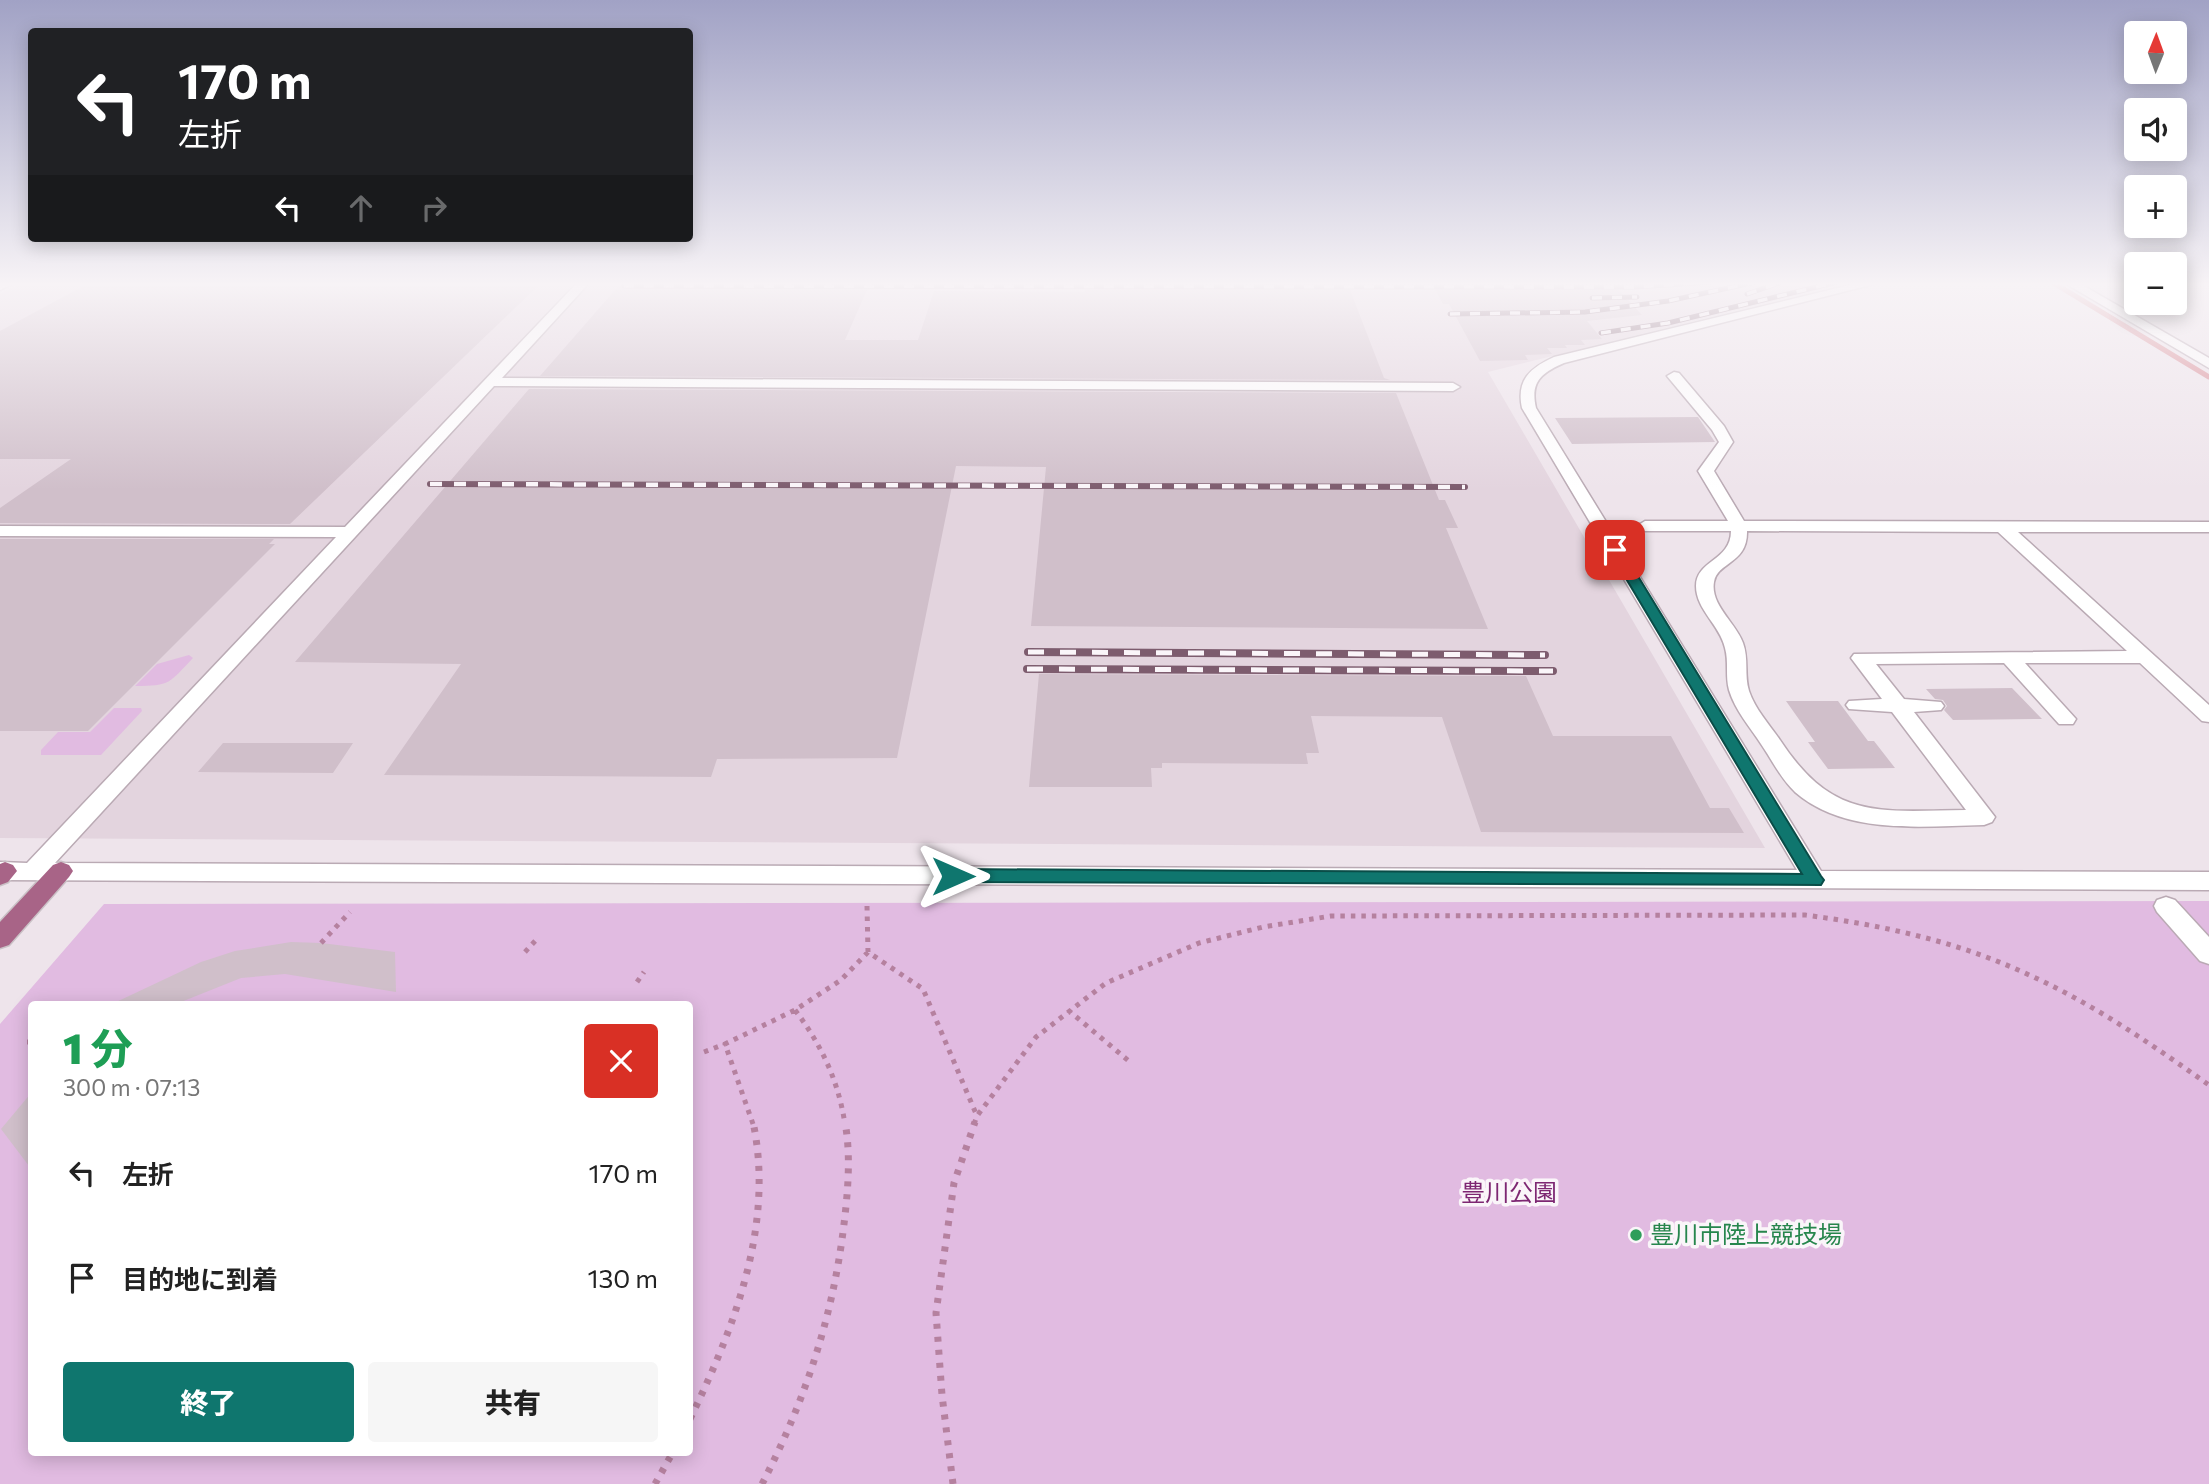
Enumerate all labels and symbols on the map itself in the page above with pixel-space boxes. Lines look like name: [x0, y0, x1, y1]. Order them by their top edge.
north arrow: [2124, 21, 2188, 84]
pin: [1585, 520, 1645, 580]
position arrow: [916, 839, 990, 913]
park label: 豊川公園: [1461, 1177, 1557, 1206]
place label: 豊川市陸上競技場: [1650, 1219, 1842, 1248]
marker: 豊川市陸上競技場: [1628, 1227, 1644, 1243]

